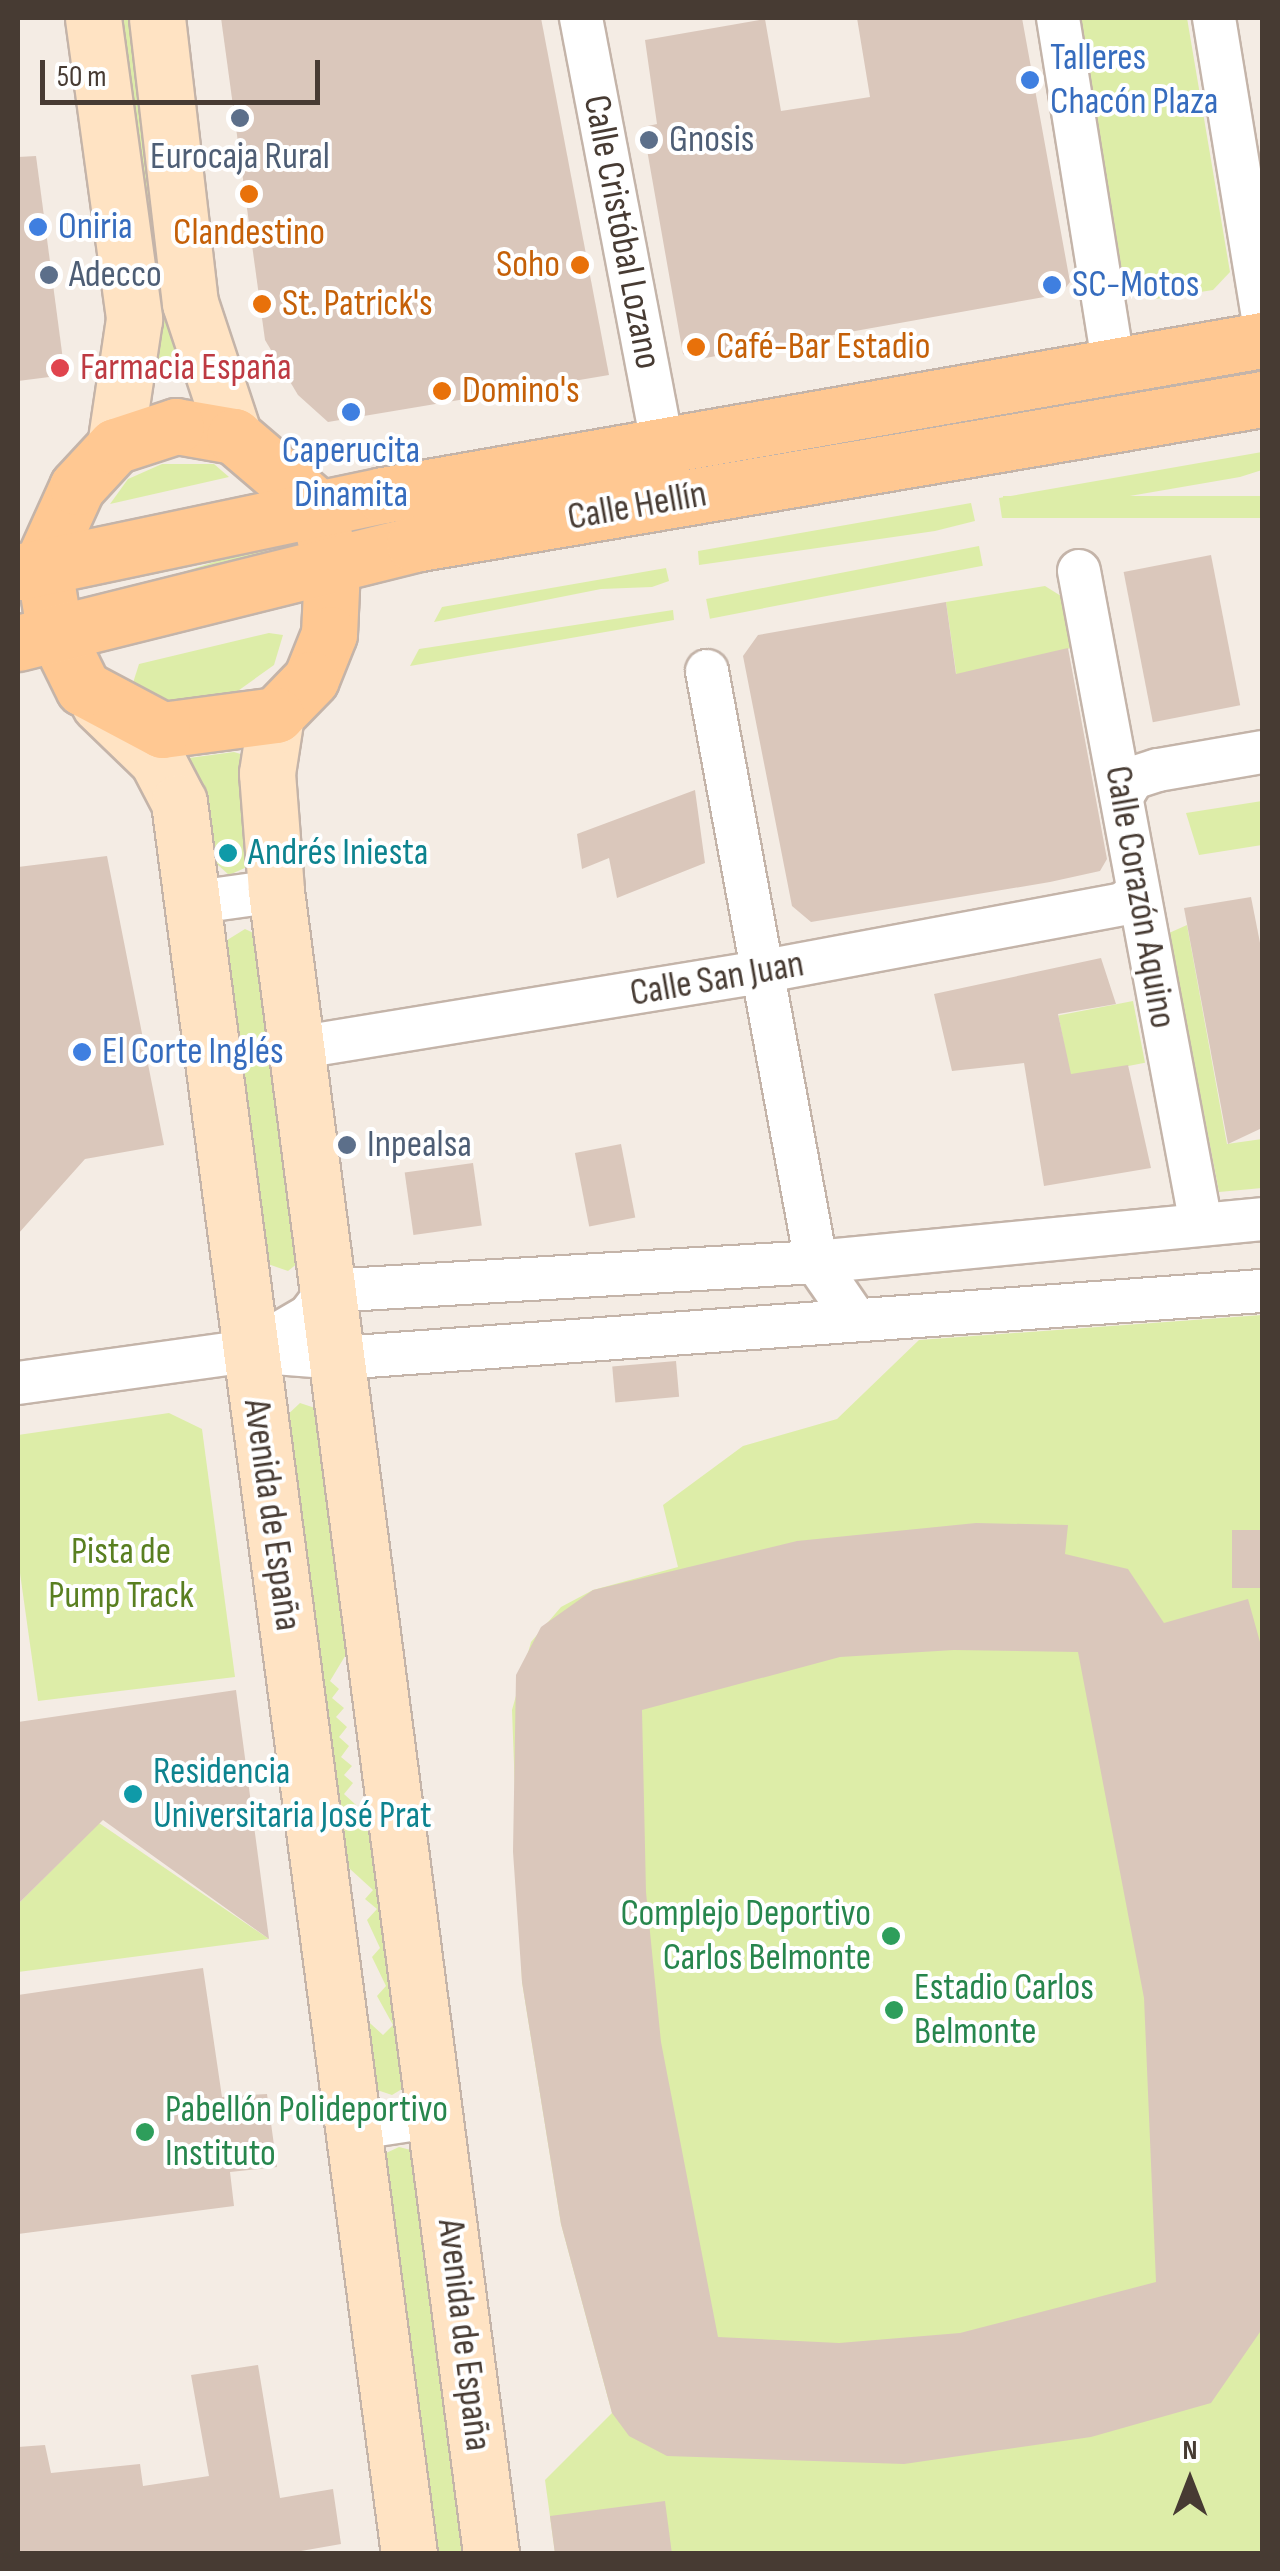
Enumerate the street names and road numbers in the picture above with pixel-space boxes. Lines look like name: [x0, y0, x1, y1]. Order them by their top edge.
street label: Calle Cristóbal Lozano: [573, 91, 671, 373]
street label: Calle Hellín: [564, 471, 710, 541]
street label: Calle Corazón Aquino: [1095, 762, 1185, 1032]
street label: Calle San Juan: [627, 941, 807, 1017]
street label: Avenida de España: [233, 1396, 311, 1634]
street label: Avenida de España: [427, 2217, 501, 2453]

